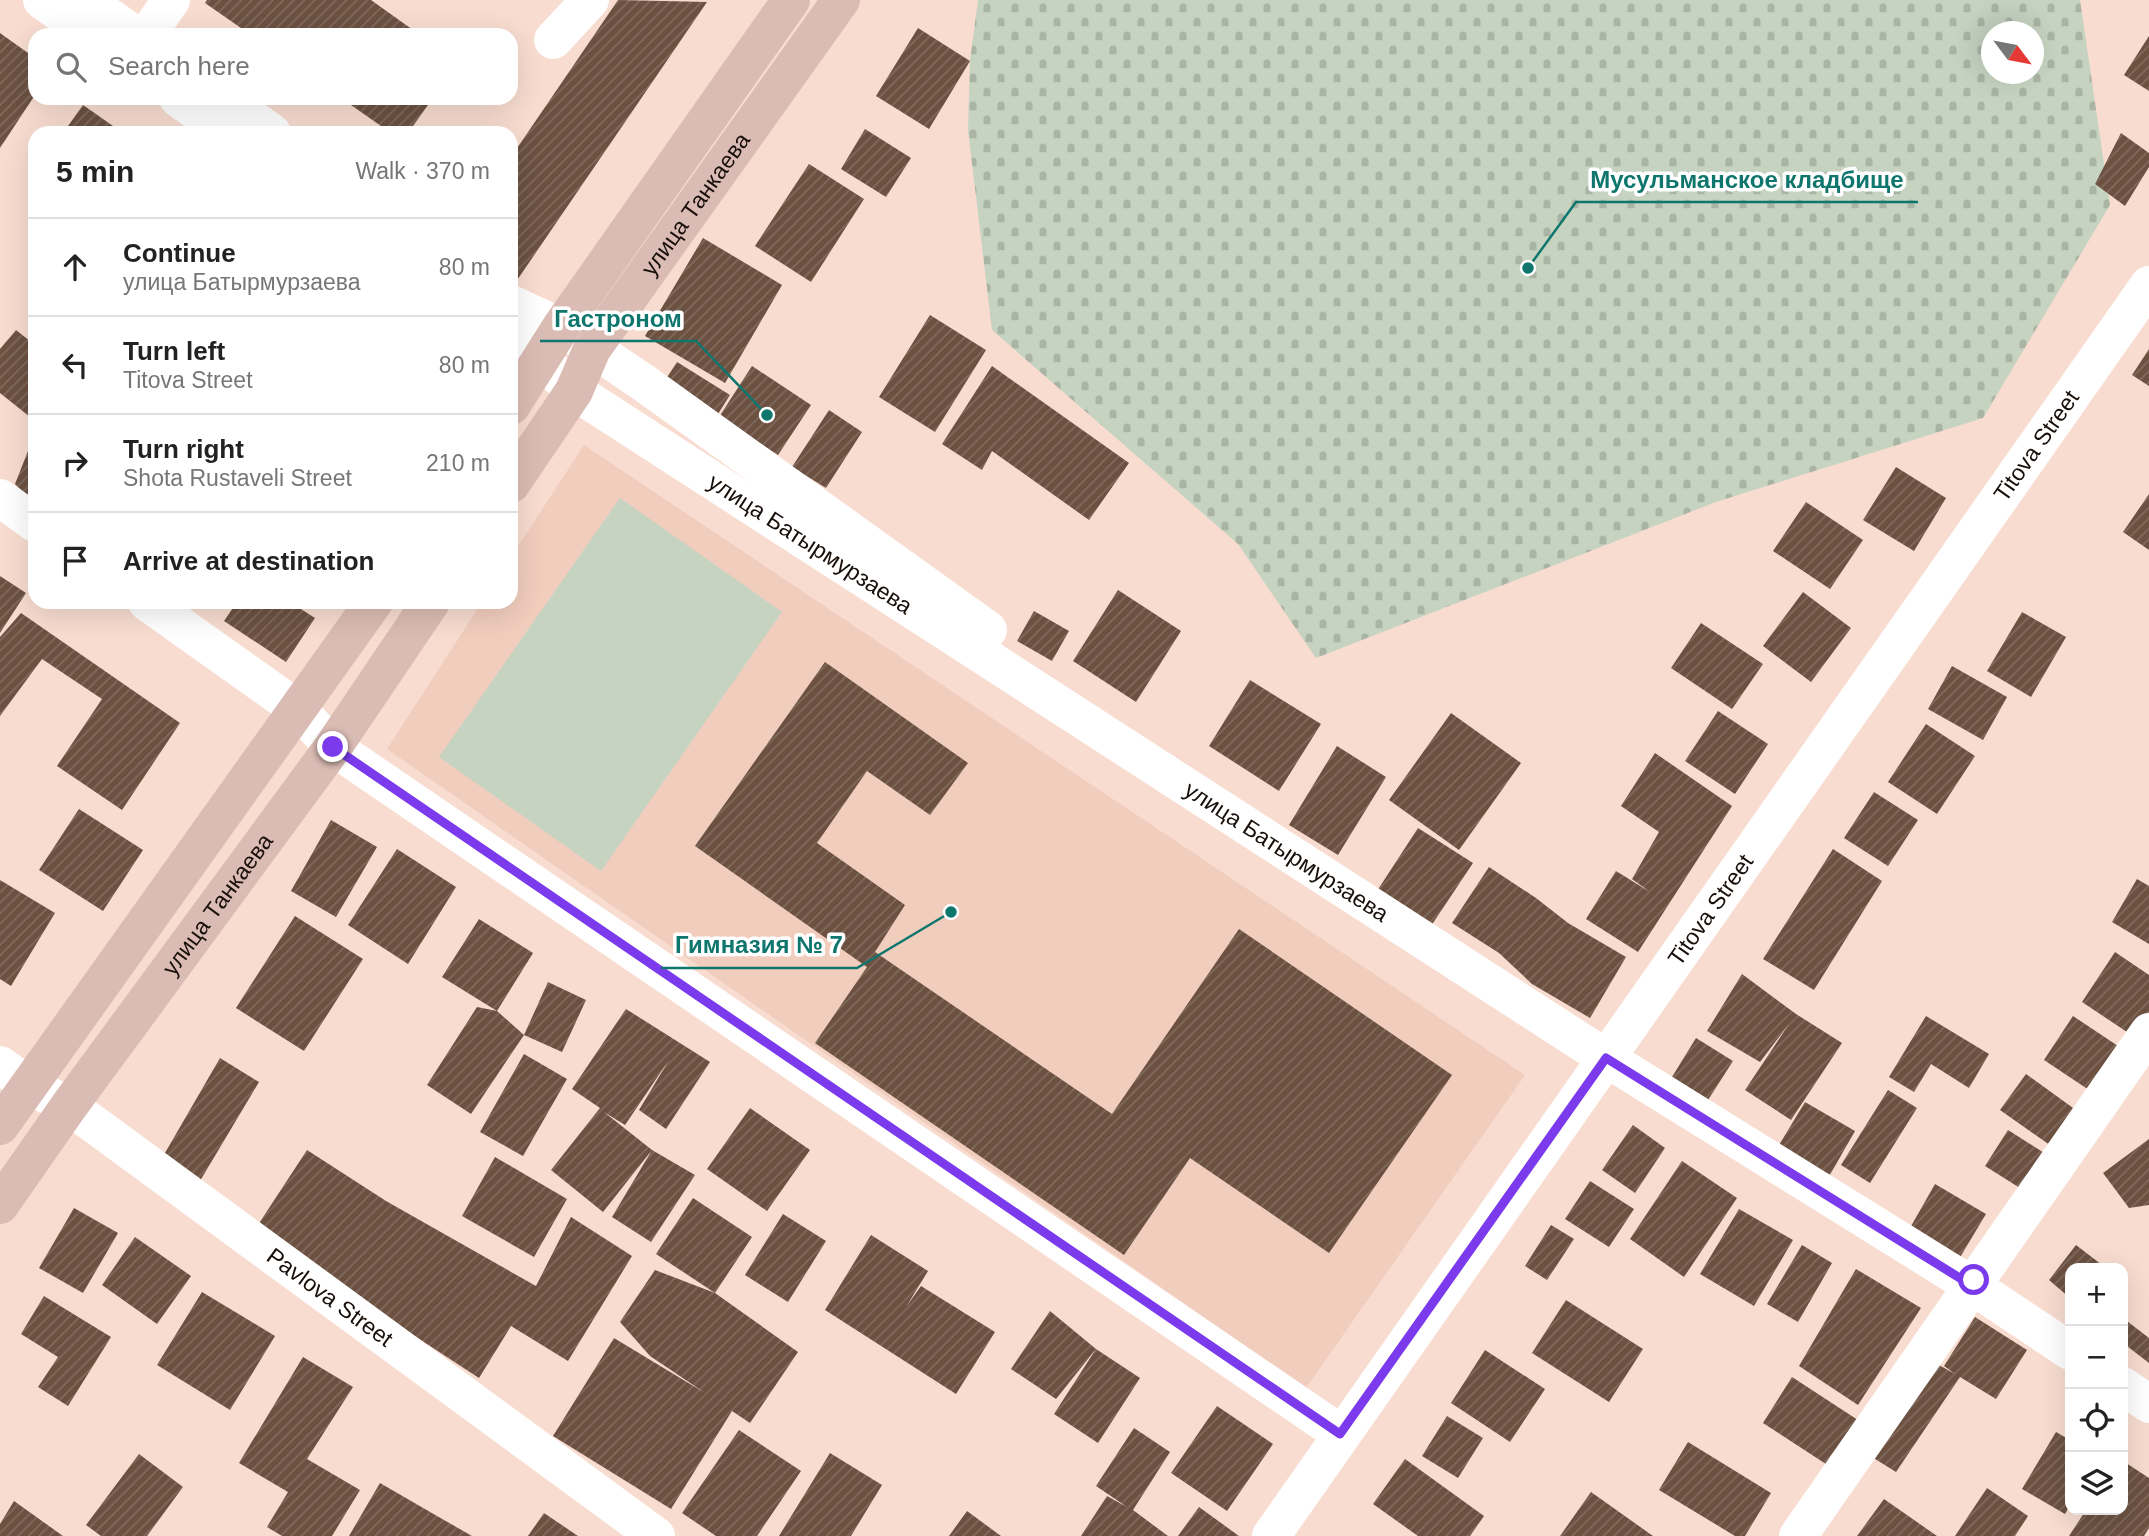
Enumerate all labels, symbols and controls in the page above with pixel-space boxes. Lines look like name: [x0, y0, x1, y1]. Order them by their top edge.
north arrow: [1981, 21, 2044, 84]
search box: [28, 28, 518, 105]
icon: search: [52, 48, 90, 86]
text: Search here: [108, 51, 250, 81]
street label: улица Танкаева: [636, 128, 755, 281]
text: 5 min: [56, 155, 134, 188]
callout: Мусульманское кладбище: [1576, 157, 1918, 202]
text: Walk · 370 m: [355, 158, 490, 184]
text: Мусульманское кладбище: [1590, 166, 1904, 193]
text: Continue: [123, 238, 236, 268]
icon: ahead: [56, 248, 94, 286]
text: 80 m: [439, 254, 490, 280]
text: улица Батырмурзаева: [123, 269, 361, 295]
callout: Гастроном: [540, 296, 696, 341]
text: Гастроном: [554, 305, 682, 332]
text: Turn left: [123, 336, 225, 366]
icon: left: [56, 346, 94, 384]
text: 80 m: [439, 352, 490, 378]
text: Titova Street: [123, 367, 253, 393]
street label: Titova Street: [1988, 385, 2084, 506]
text: Turn right: [123, 434, 244, 464]
icon: right: [56, 444, 94, 482]
text: 210 m: [426, 450, 490, 476]
text: Shota Rustaveli Street: [123, 465, 352, 491]
street label: улица Батырмурзаева: [703, 468, 917, 619]
icon: arrive: [56, 542, 94, 580]
text: Arrive at destination: [123, 546, 374, 576]
route end: [317, 731, 348, 762]
street label: улица Батырмурзаева: [1180, 776, 1394, 927]
street label: улица Танкаева: [157, 828, 278, 980]
street label: Titova Street: [1663, 849, 1759, 970]
callout: Гимназия № 7: [661, 923, 857, 968]
text: Гимназия № 7: [675, 931, 843, 958]
street label: Pavlova Street: [262, 1242, 399, 1352]
map controls: [2065, 1263, 2128, 1515]
button: +: [2065, 1263, 2128, 1326]
route start: [1958, 1264, 1989, 1295]
button: −: [2065, 1326, 2128, 1389]
button: locate: [2065, 1389, 2128, 1452]
button: layers: [2065, 1452, 2128, 1515]

